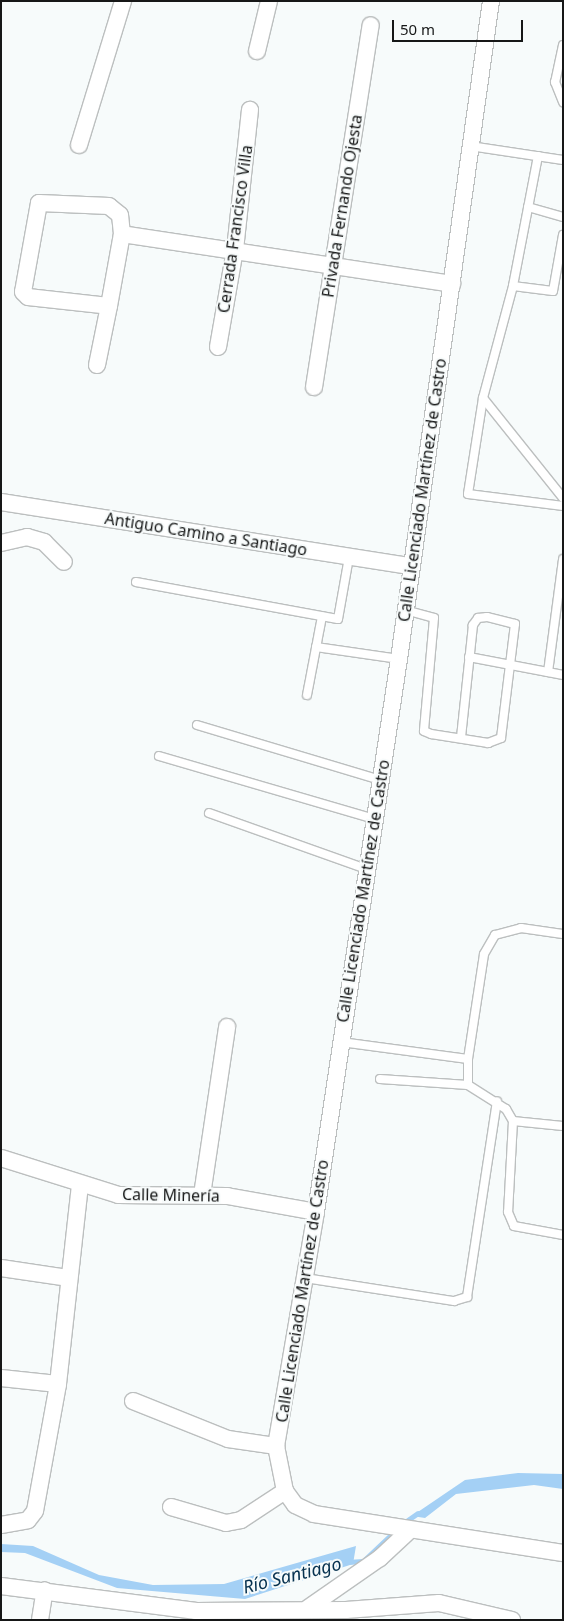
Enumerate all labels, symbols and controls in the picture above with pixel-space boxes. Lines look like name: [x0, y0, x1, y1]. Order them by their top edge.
scale bar: [394, 10, 525, 42]
text: 50 m: [400, 19, 435, 39]
street label: Privada Fernando Ojesta: [318, 113, 366, 299]
street label: Cerrada Francisco Villa: [214, 144, 256, 314]
street label: Calle Licenciado Martínez de Castro: [394, 357, 450, 623]
street label: Antiguo Camino a Santiago: [103, 509, 309, 559]
street label: Calle Licenciado Martínez de Castro: [333, 758, 393, 1024]
street label: Calle Licenciado Martínez de Castro: [272, 1158, 332, 1424]
street label: Calle Minería: [122, 1185, 220, 1205]
water label: Río Santiago: [240, 1552, 344, 1598]

